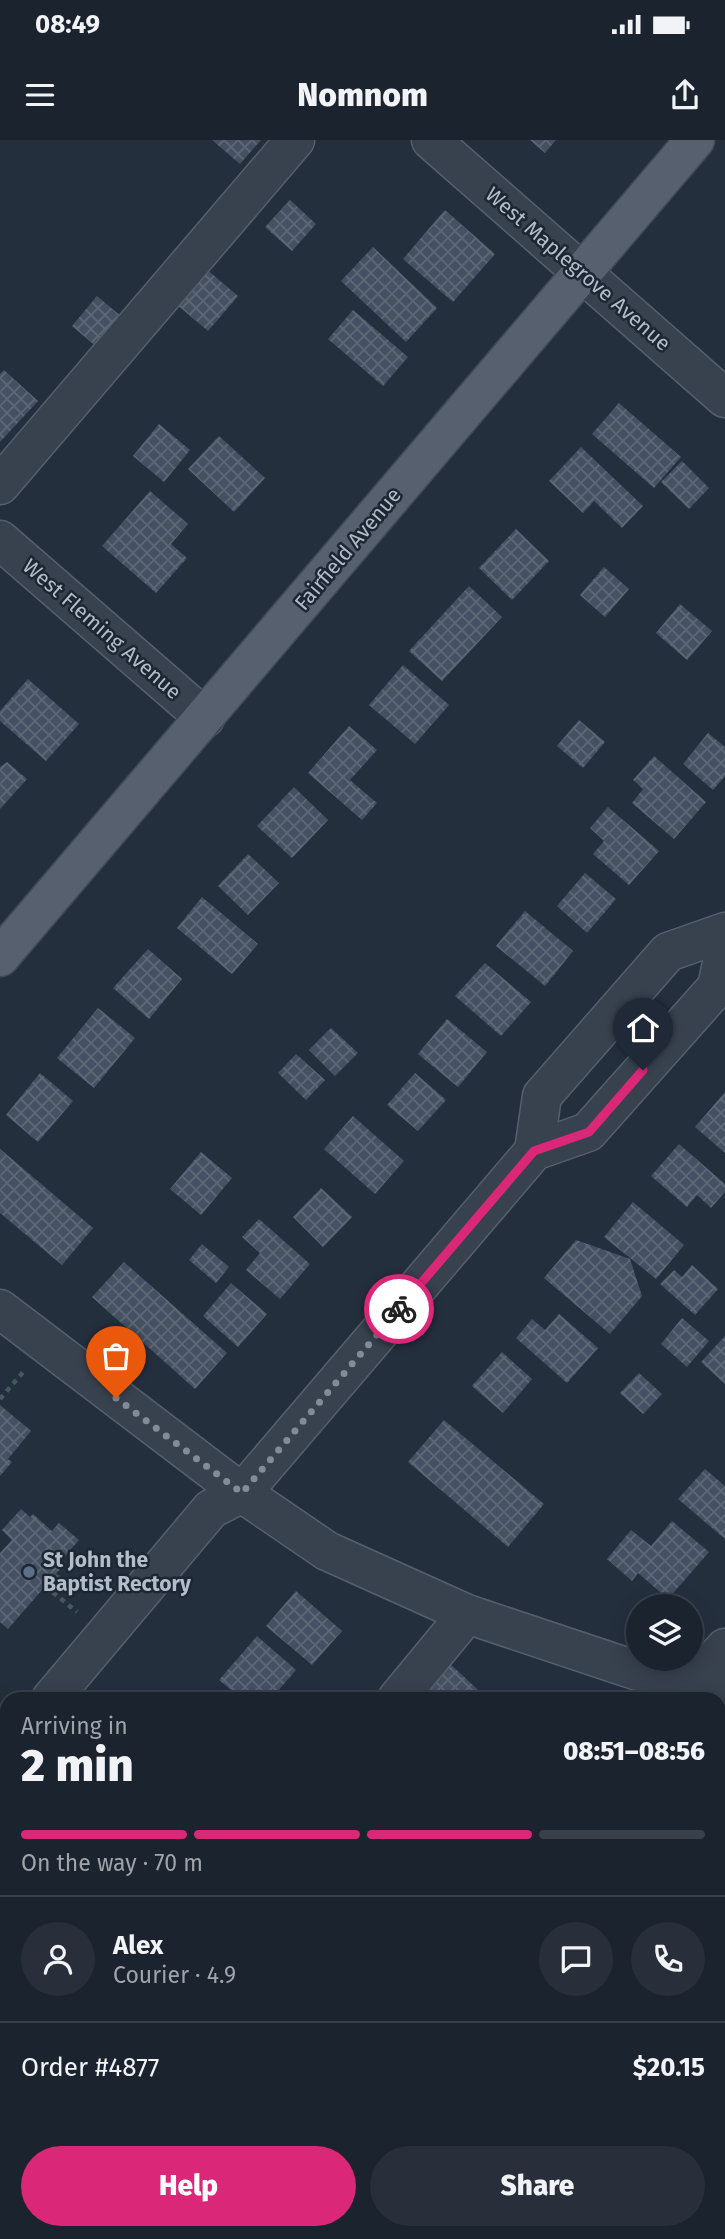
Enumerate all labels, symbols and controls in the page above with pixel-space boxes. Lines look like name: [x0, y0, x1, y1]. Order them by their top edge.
text: 08:49: [35, 9, 100, 40]
icon: menu: [21, 76, 59, 114]
text: Nomnom: [297, 76, 428, 114]
icon: share: [666, 76, 704, 114]
street label: West Maplegrove Avenue: [480, 182, 676, 356]
street label: Fairfield Avenue: [289, 482, 407, 616]
street label: West Fleming Avenue: [17, 553, 187, 705]
pin: [613, 998, 673, 1070]
icon: home: [624, 1009, 662, 1047]
courier: [364, 1274, 434, 1344]
icon: bike: [380, 1290, 418, 1328]
pin: [86, 1326, 146, 1398]
icon: bag: [97, 1337, 135, 1375]
place label: St John the Baptist Rectory: [43, 1547, 191, 1597]
marker: St John the Baptist Rectory: [21, 1564, 37, 1580]
map controls: [626, 1594, 703, 1671]
button: layers: [626, 1594, 703, 1671]
text: Arriving in: [21, 1712, 128, 1740]
text: 08:51–08:56: [563, 1736, 705, 1767]
text: 2 min: [21, 1738, 134, 1793]
text: On the way · 70 m: [21, 1849, 203, 1877]
button: person: [21, 1922, 95, 1996]
button: chat: [539, 1922, 613, 1996]
button: phone: [631, 1922, 705, 1996]
text: Alex: [113, 1930, 163, 1961]
text: Courier · 4.9: [113, 1961, 236, 1989]
text: Order #4877: [21, 2052, 159, 2083]
text: $20.15: [633, 2052, 705, 2083]
button: Help: [21, 2146, 356, 2226]
button: Share: [370, 2146, 705, 2226]

